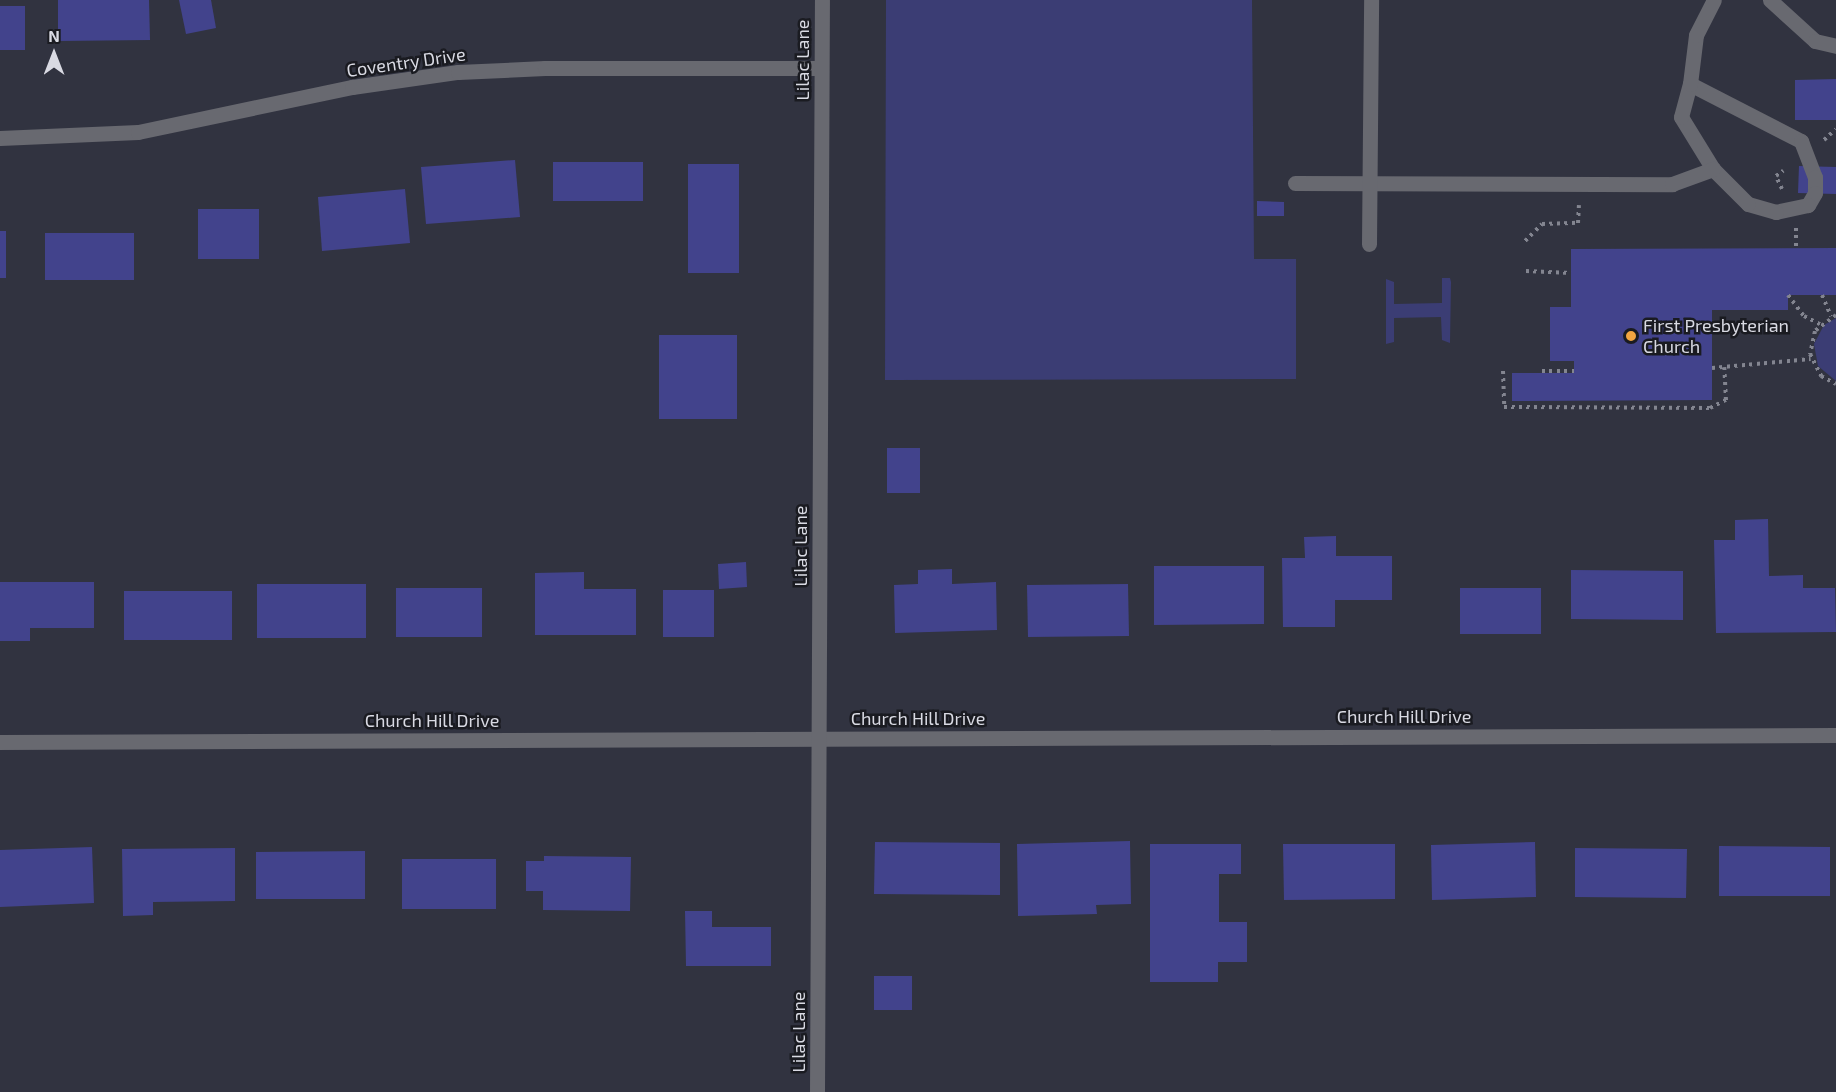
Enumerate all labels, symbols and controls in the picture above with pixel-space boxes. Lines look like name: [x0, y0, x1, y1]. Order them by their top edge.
street label: Lilac Lane: [791, 19, 813, 101]
north arrow: [24, 24, 84, 84]
text: N: [48, 26, 60, 45]
street label: Coventry Drive: [345, 43, 467, 81]
place label: First Presbyterian Church: [1643, 315, 1789, 358]
marker: First Presbyterian Church: [1624, 329, 1638, 343]
street label: Lilac Lane: [789, 505, 811, 587]
street label: Church Hill Drive: [1336, 705, 1472, 727]
street label: Church Hill Drive: [850, 707, 986, 729]
street label: Church Hill Drive: [364, 709, 500, 731]
street label: Lilac Lane: [787, 991, 809, 1073]

